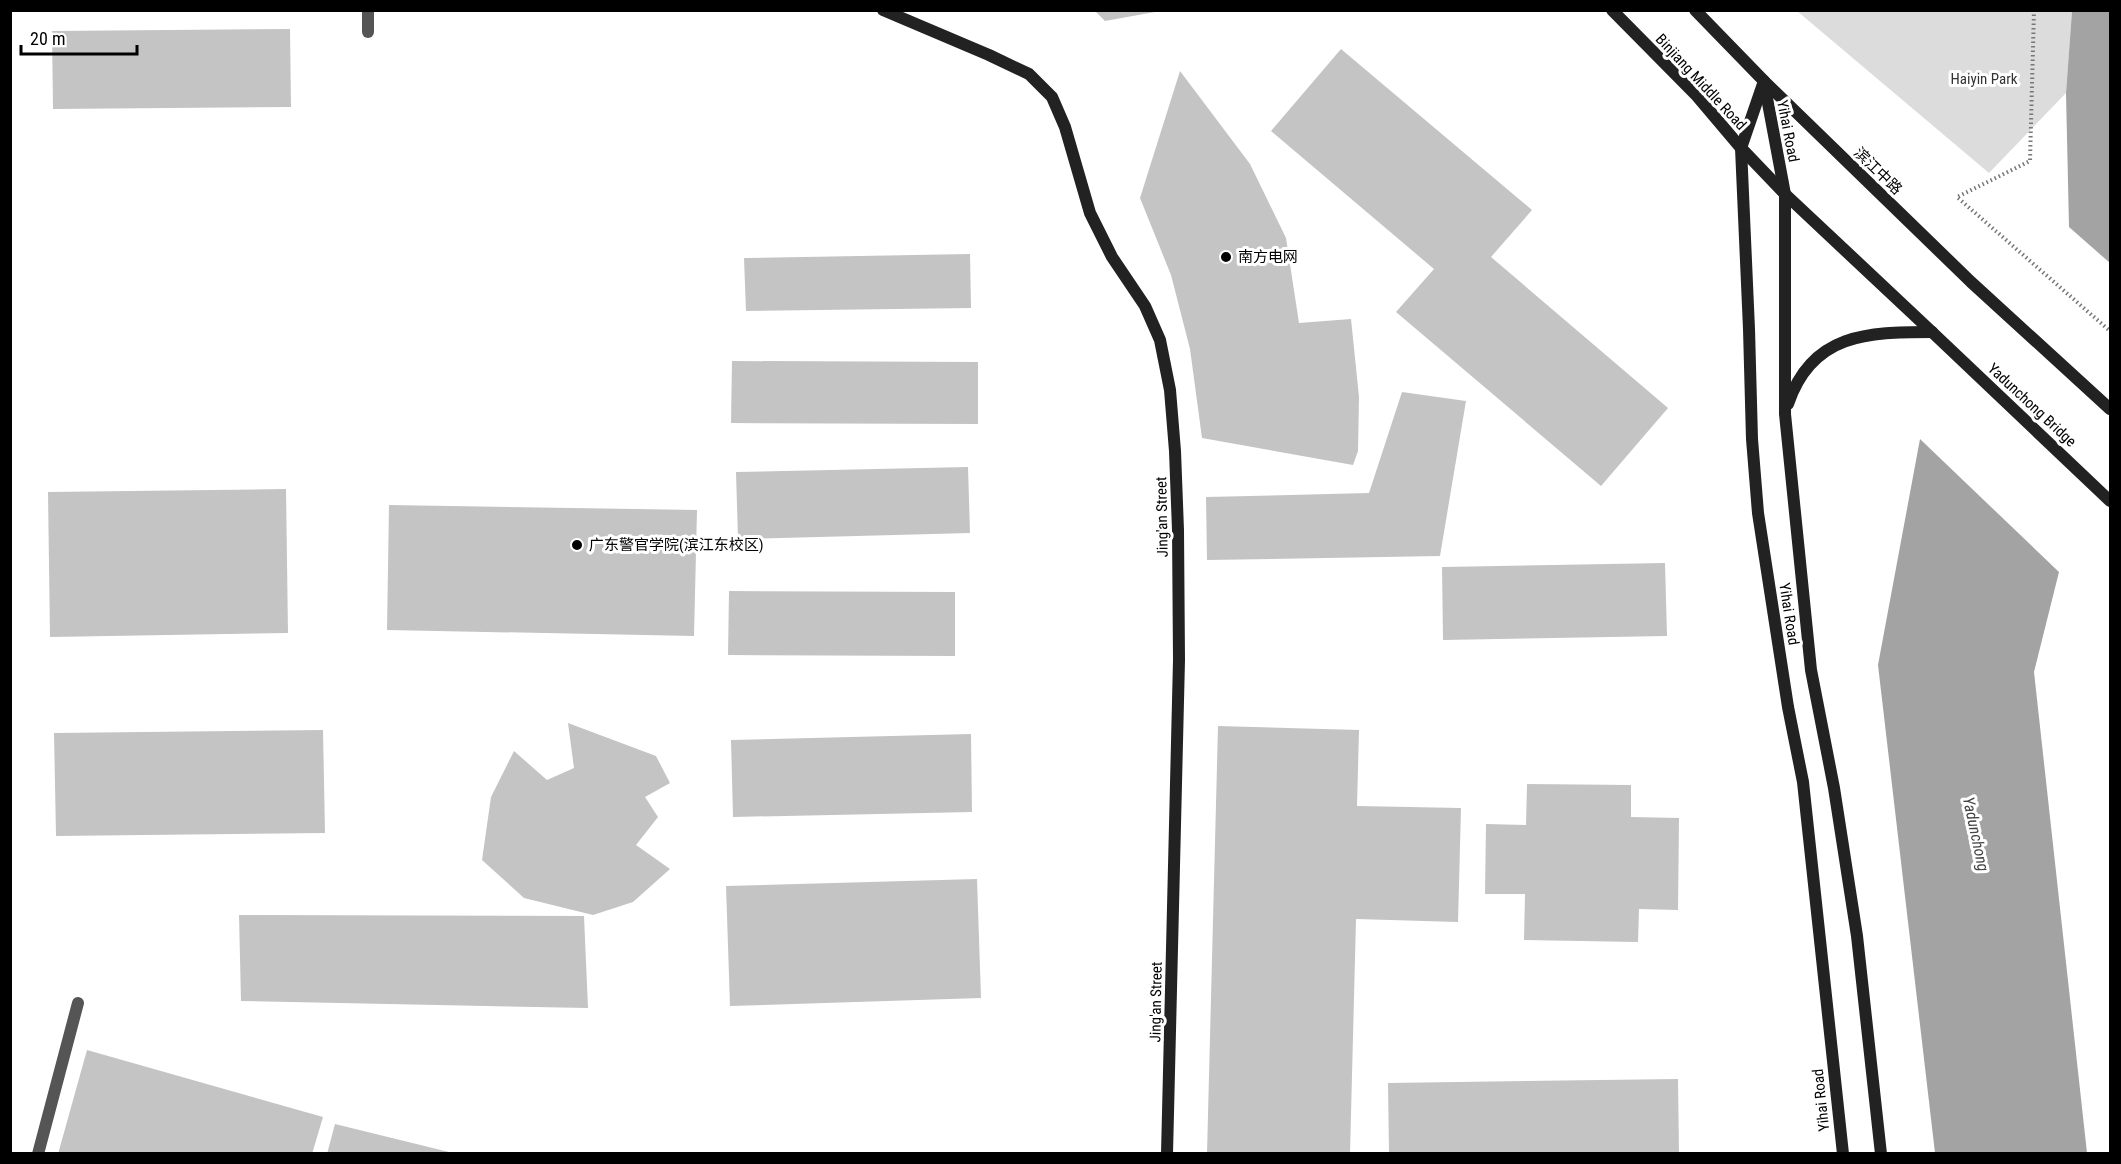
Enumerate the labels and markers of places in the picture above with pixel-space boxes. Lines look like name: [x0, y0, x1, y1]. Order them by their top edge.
place label: 南方电网: [1238, 248, 1298, 266]
marker: 南方电网: [1219, 250, 1233, 264]
place label: 广东警官学院(滨江东校区): [589, 536, 764, 554]
marker: 广东警官学院(滨江东校区): [570, 538, 584, 552]

